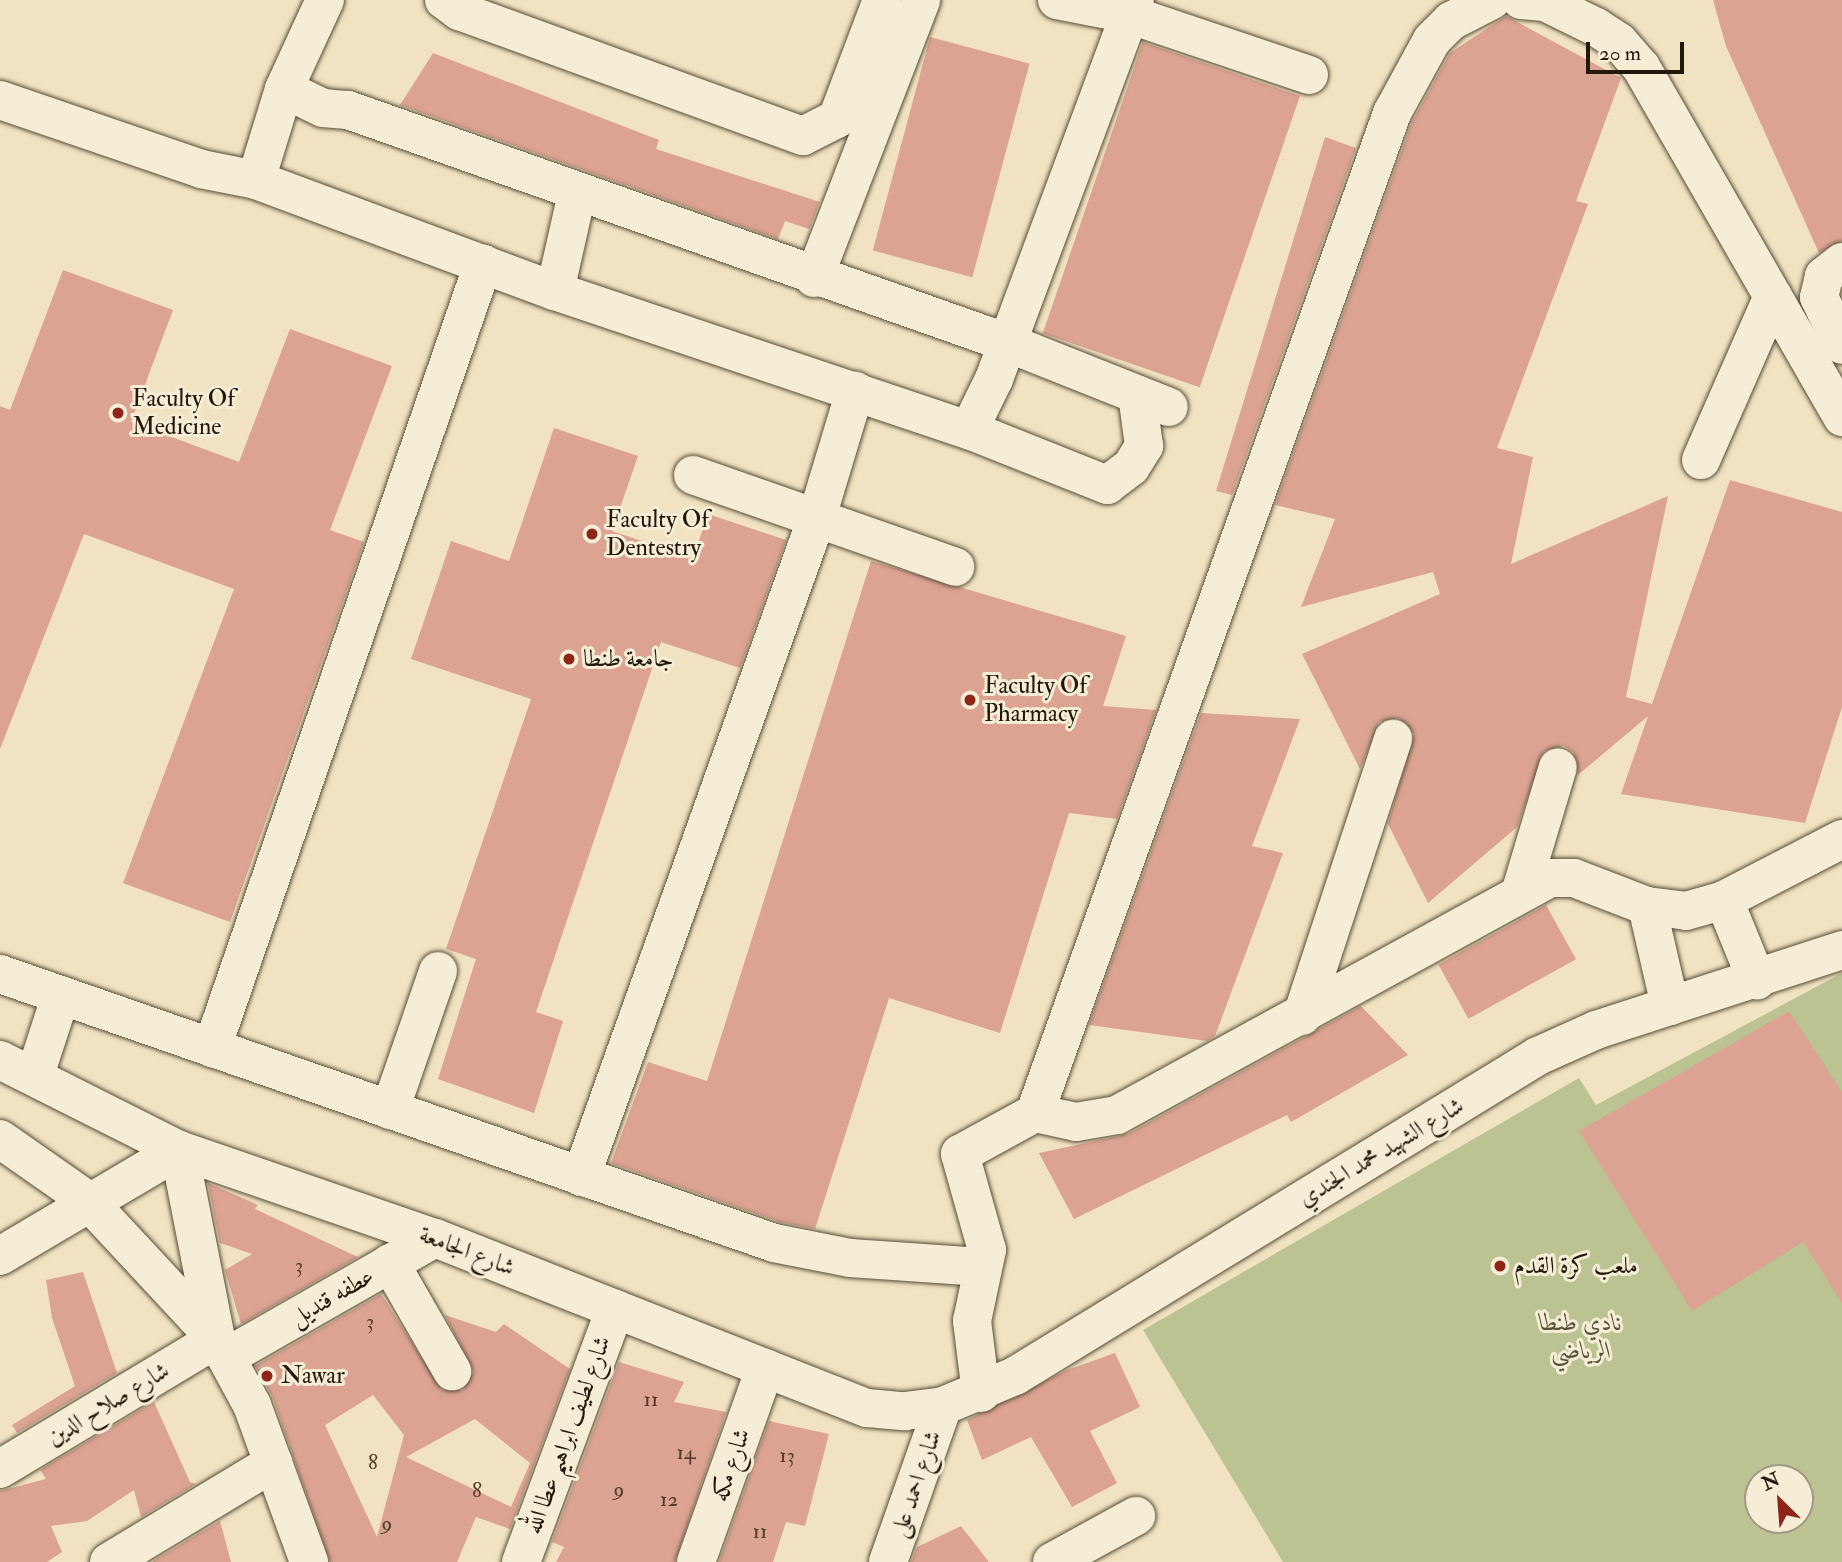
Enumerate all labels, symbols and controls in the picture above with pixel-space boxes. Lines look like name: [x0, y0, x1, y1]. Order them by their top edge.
scale bar: [1590, 28, 1688, 72]
text: 20 m: [1599, 40, 1641, 67]
place label: Faculty Of Medicine: [132, 385, 235, 441]
marker: Faculty Of Medicine: [110, 405, 126, 421]
place label: Faculty Of Dentestry: [606, 506, 709, 562]
marker: Faculty Of Dentestry: [584, 526, 600, 542]
place label: جامعة طنطا: [583, 645, 673, 673]
marker: جامعة طنطا: [561, 651, 577, 667]
place label: Faculty Of Pharmacy: [984, 672, 1087, 728]
marker: Faculty Of Pharmacy: [962, 692, 978, 708]
street label: شارع الشهيد محمد الجندي: [1293, 1091, 1469, 1213]
street label: شارع الجامعة: [415, 1220, 519, 1282]
place label: ملعب كرة القدم: [1514, 1252, 1638, 1280]
house number: 3: [295, 1253, 303, 1279]
marker: ملعب كرة القدم: [1492, 1258, 1508, 1274]
street label: عطفه قنديل: [285, 1261, 379, 1333]
house number: 3: [366, 1309, 374, 1335]
park label: نادي طنطا الرياضي: [1540, 1309, 1622, 1365]
street label: شارع لطيف ابراهيم عطا الله: [519, 1332, 617, 1538]
street label: شارع صلاح الدين: [41, 1356, 175, 1452]
place label: Nawar: [281, 1362, 345, 1390]
marker: Nawar: [259, 1368, 275, 1384]
house number: 11: [644, 1387, 658, 1413]
street label: شارع مكه: [705, 1425, 757, 1505]
street label: شارع احمد على: [884, 1427, 948, 1541]
house number: 14: [677, 1440, 695, 1466]
house number: 13: [779, 1443, 795, 1469]
house number: 8: [368, 1450, 378, 1476]
north arrow: [1744, 1464, 1814, 1534]
text: N: [1758, 1467, 1784, 1496]
house number: 9: [614, 1477, 624, 1503]
house number: 8: [472, 1478, 482, 1504]
house number: 12: [660, 1487, 678, 1513]
house number: 9: [382, 1511, 392, 1537]
house number: 11: [753, 1519, 767, 1545]

